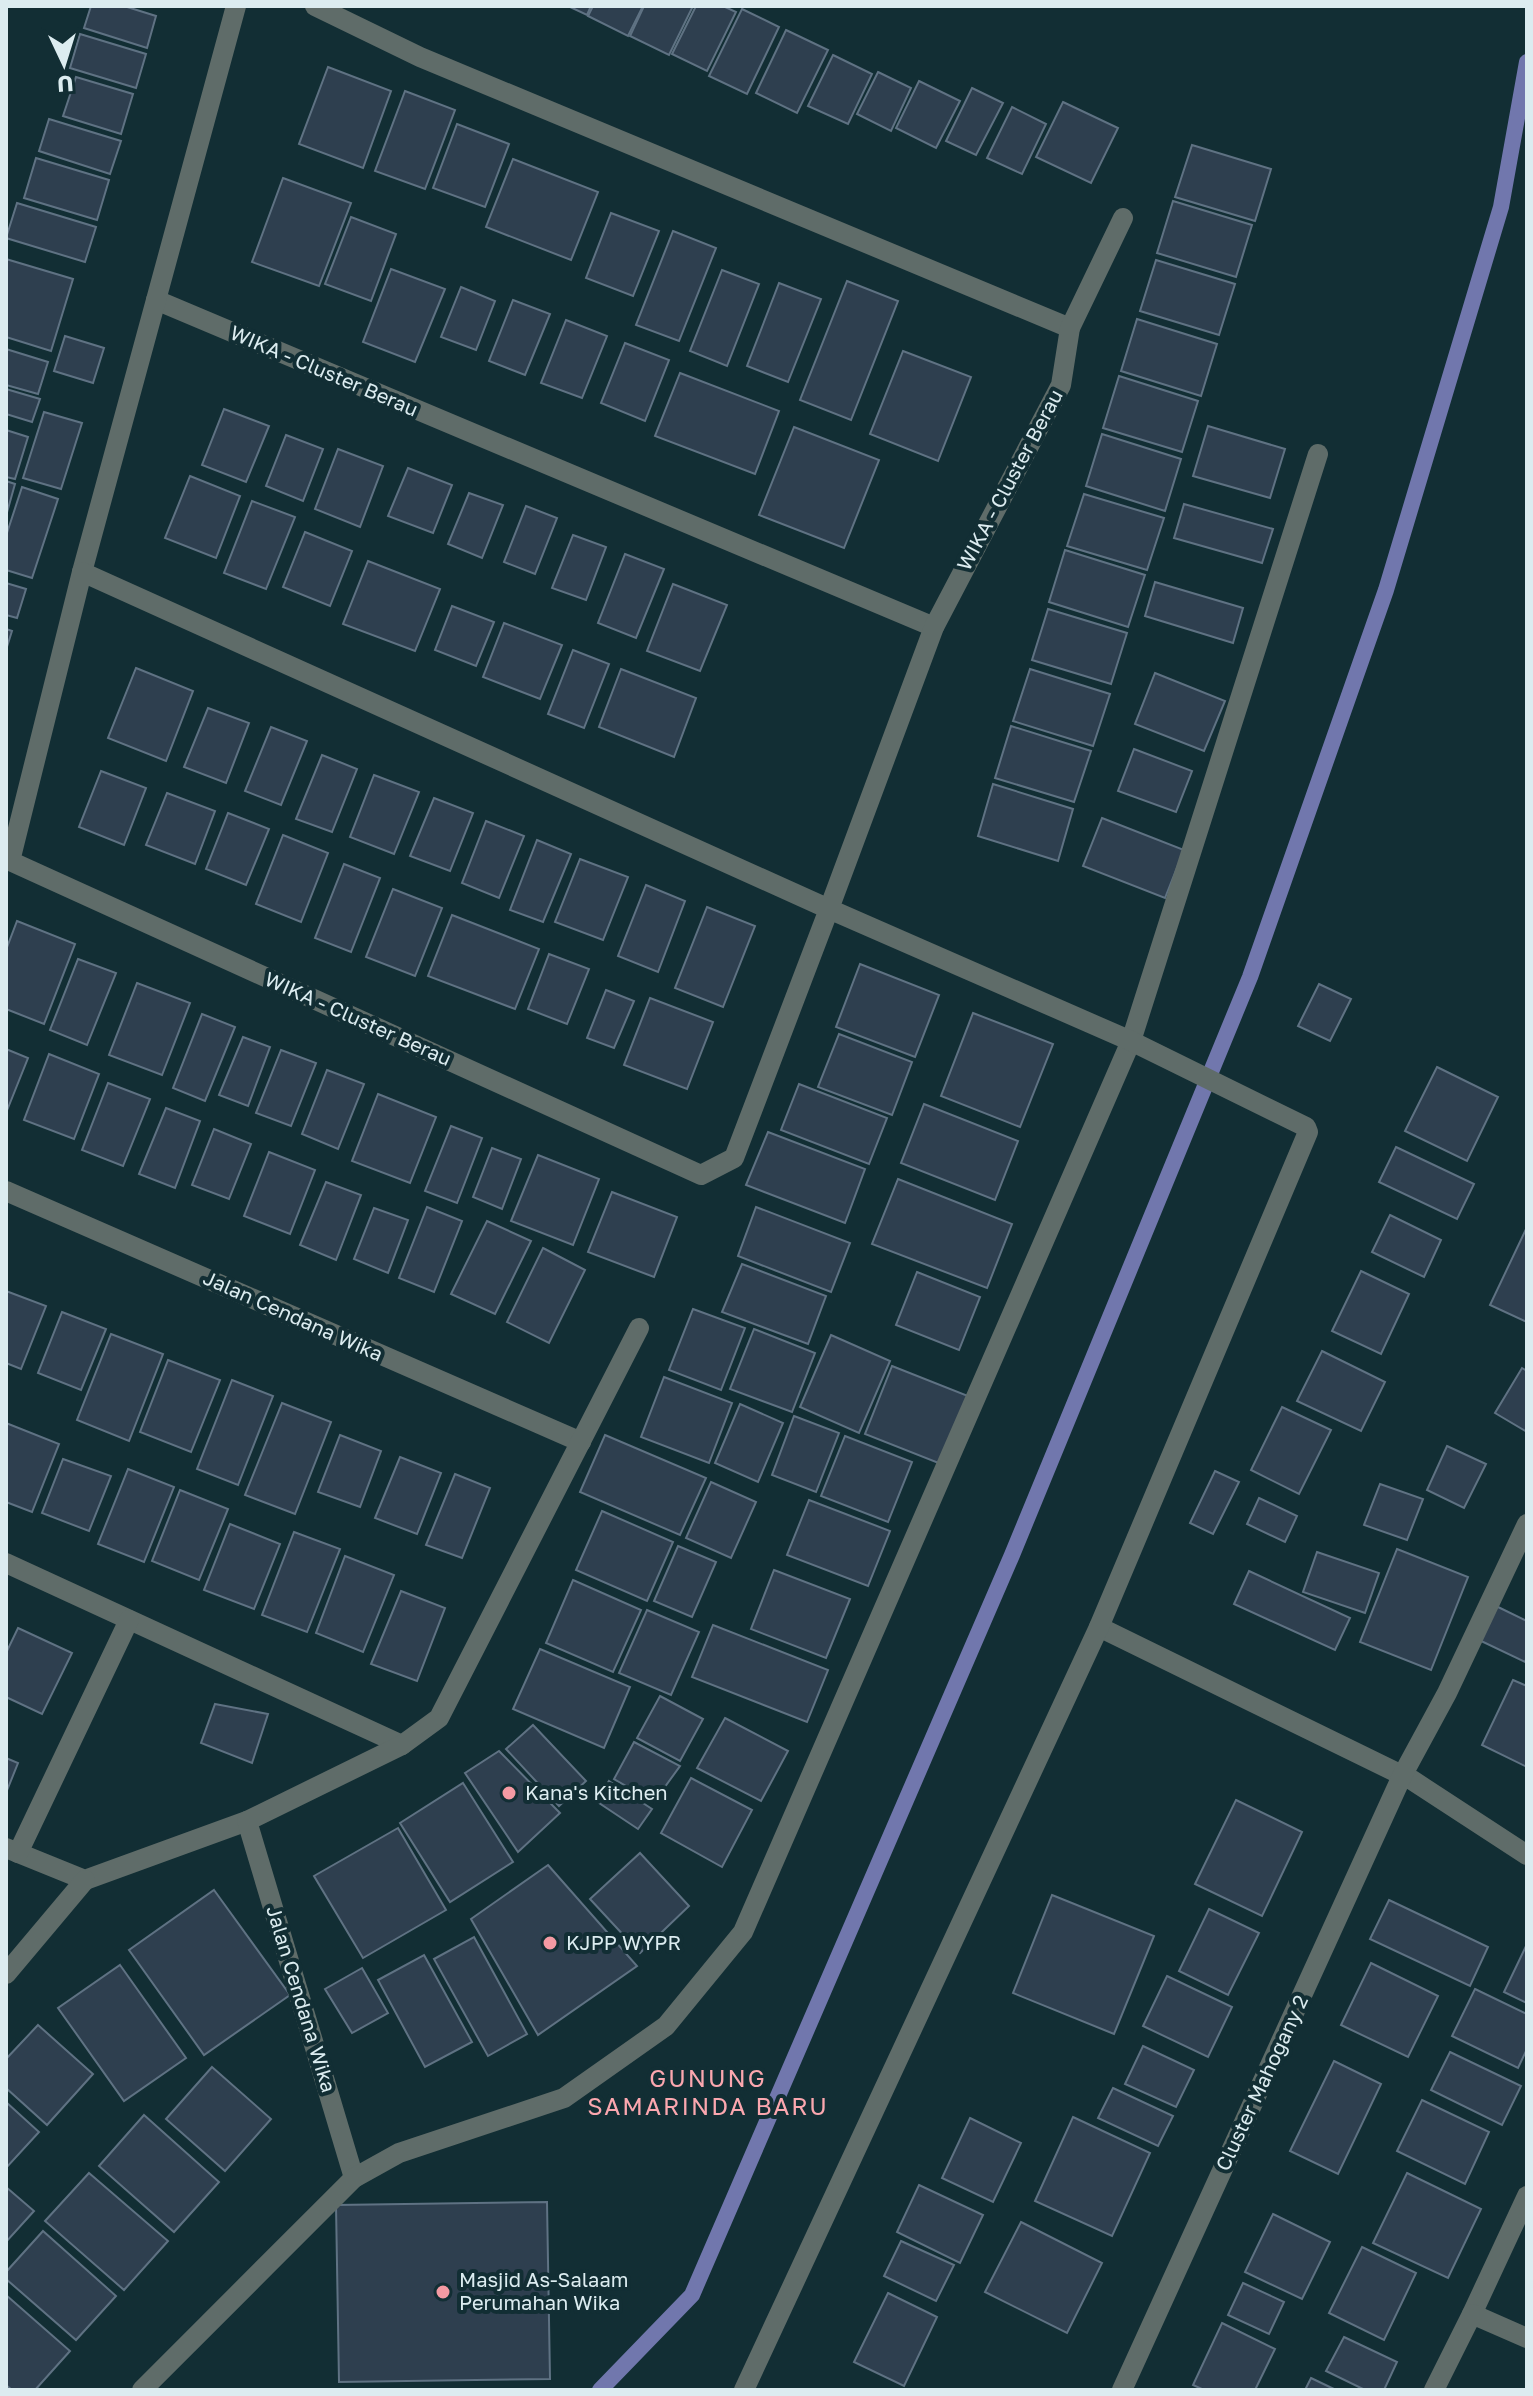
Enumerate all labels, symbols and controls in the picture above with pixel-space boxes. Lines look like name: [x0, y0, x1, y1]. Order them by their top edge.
north arrow: [24, 24, 104, 104]
text: U: [56, 70, 74, 98]
street label: WIKA - Cluster Berau: [227, 320, 422, 421]
street label: WIKA - Cluster Berau: [951, 385, 1067, 574]
street label: WIKA - Cluster Berau: [261, 966, 455, 1070]
street label: Jalan Cendana Wika: [200, 1265, 387, 1366]
place label: Kana's Kitchen: [525, 1780, 668, 1804]
marker: Kana's Kitchen: [500, 1784, 518, 1802]
street label: Jalan Cendana Wika: [262, 1902, 342, 2095]
place label: KJPP WYPR: [566, 1930, 681, 1954]
marker: KJPP WYPR: [541, 1934, 559, 1952]
street label: Cluster Mahogany 2: [1210, 1991, 1312, 2174]
district label: GUNUNG SAMARINDA BARU: [587, 2063, 829, 2120]
place label: Masjid As-Salaam Perumahan Wika: [459, 2267, 628, 2314]
marker: Masjid As-Salaam Perumahan Wika: [434, 2283, 452, 2301]

